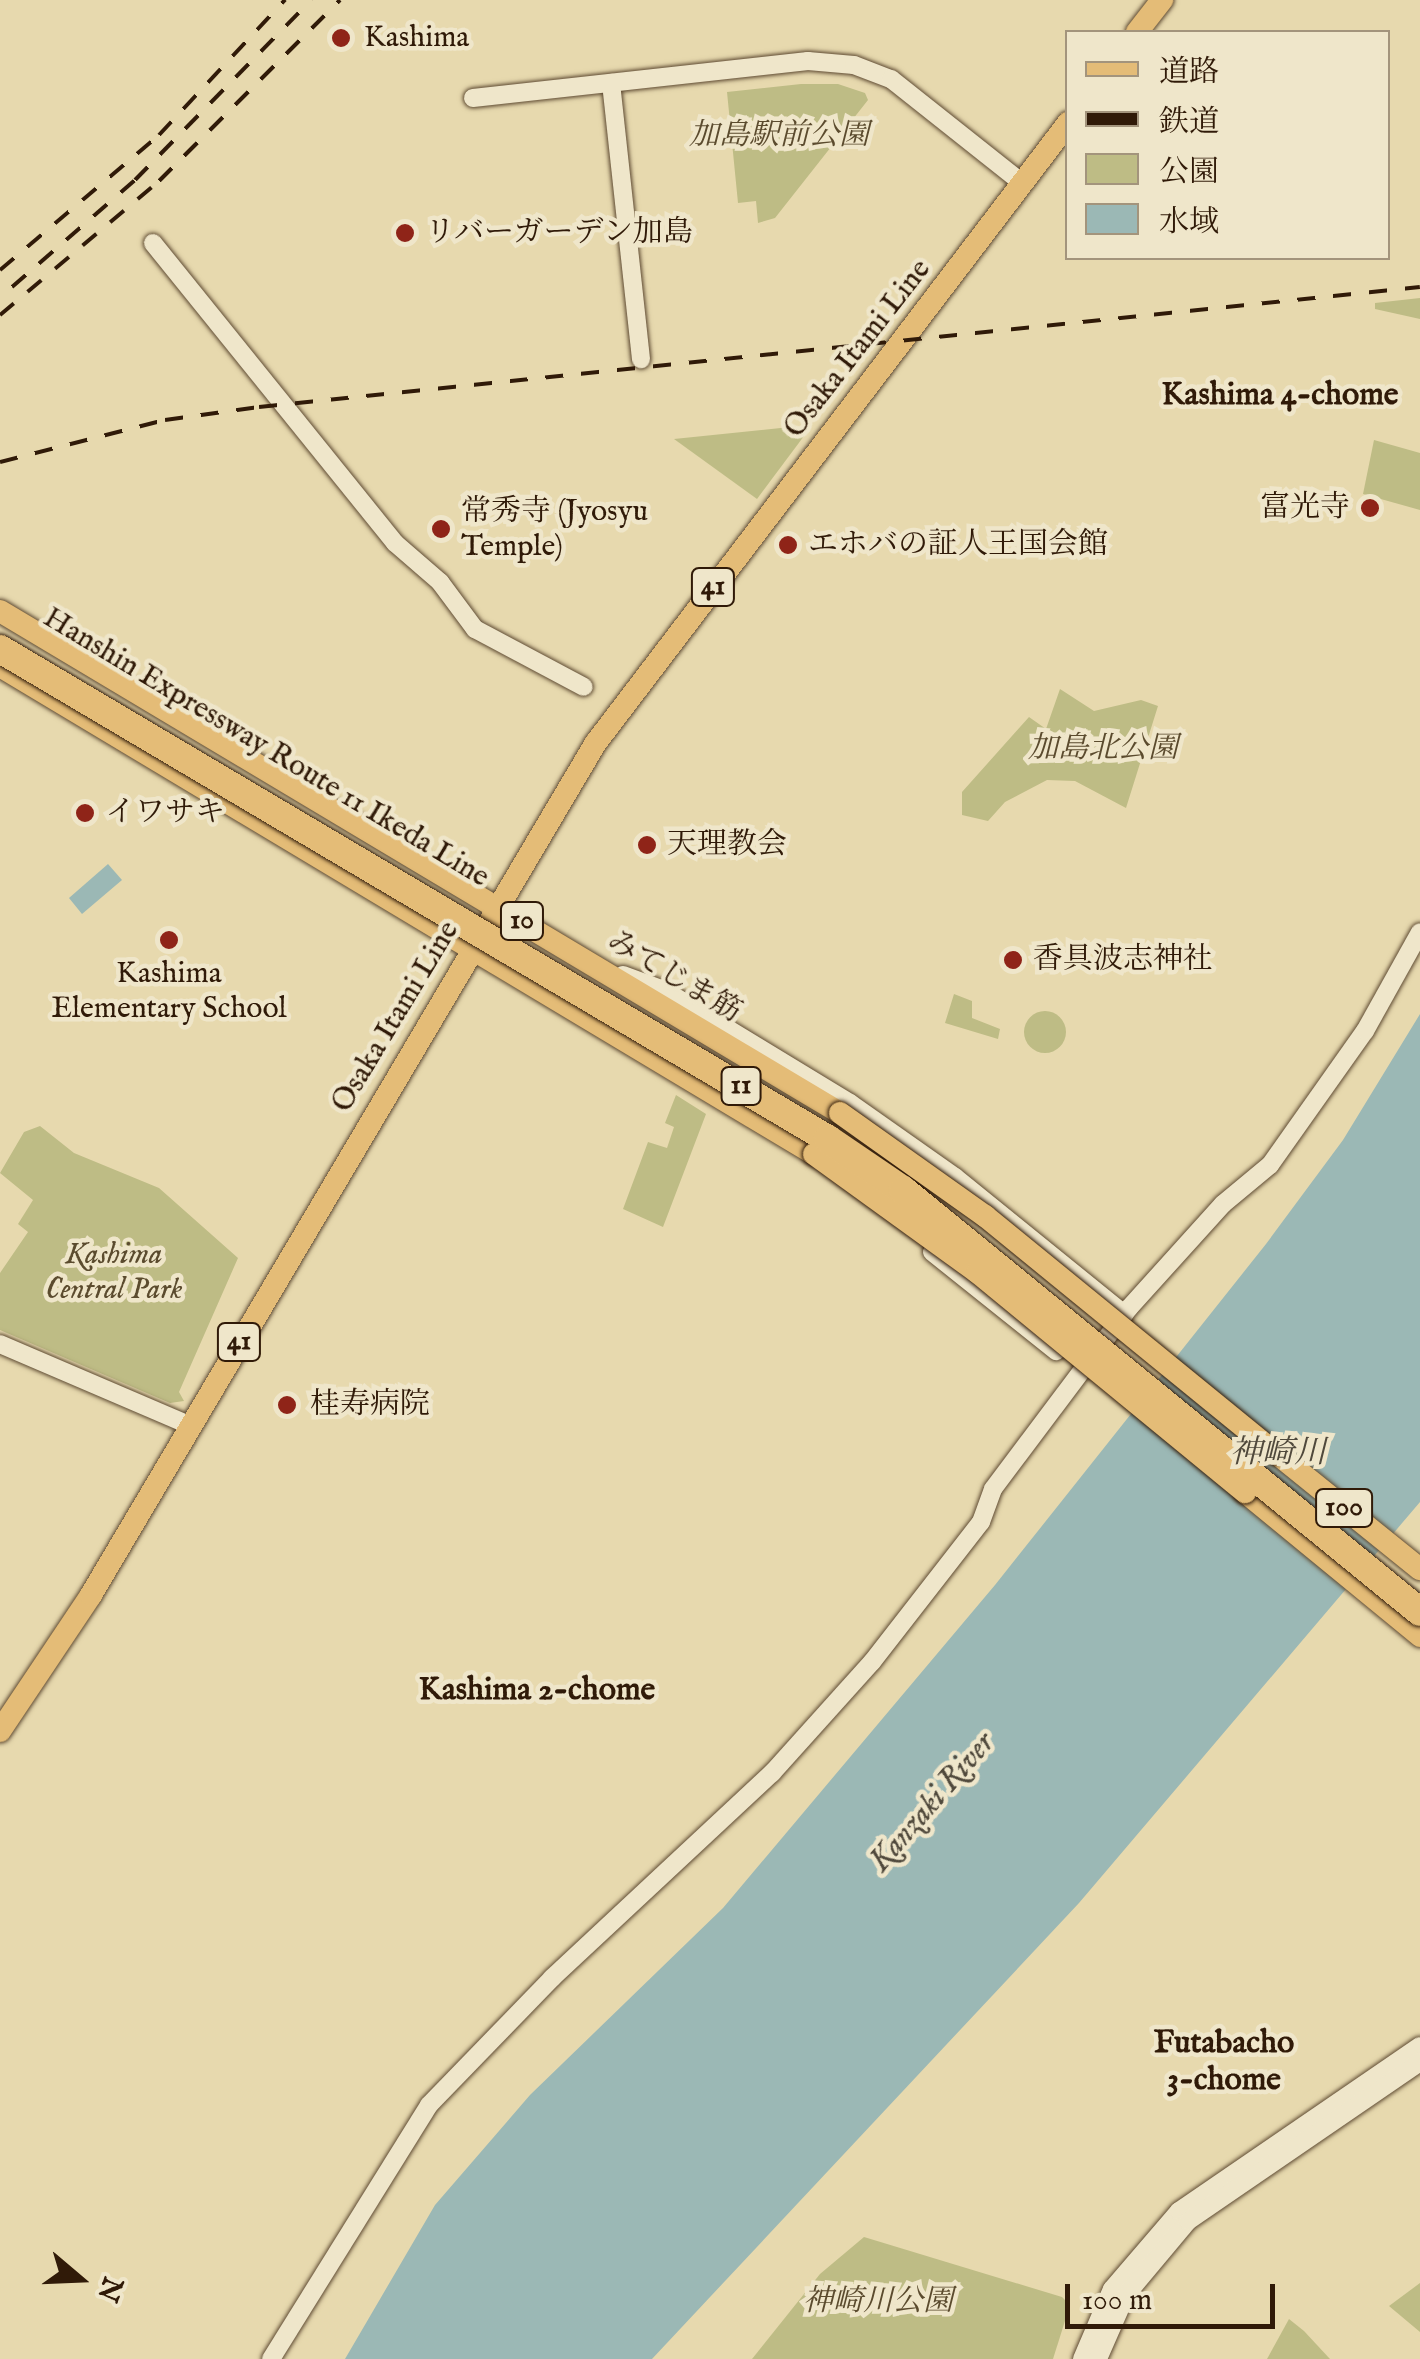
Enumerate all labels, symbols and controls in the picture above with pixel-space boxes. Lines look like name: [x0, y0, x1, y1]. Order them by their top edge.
place label: Kashima: [364, 20, 469, 56]
marker: Kashima: [328, 25, 354, 51]
legend: [1065, 30, 1390, 260]
text: 道路: [1159, 54, 1219, 92]
text: 鉄道: [1159, 104, 1219, 142]
park label: 加島駅前公園: [689, 118, 869, 154]
text: 公園: [1159, 154, 1219, 192]
text: 水域: [1159, 204, 1219, 242]
place label: リバーガーデン加島: [425, 215, 695, 251]
marker: リバーガーデン加島: [394, 222, 416, 244]
street label: Osaka Itami Line: [777, 253, 939, 445]
district label: Kashima 4-chome: [1161, 377, 1399, 415]
place label: 富光寺: [1260, 490, 1350, 526]
place label: 常秀寺 (Jyosyu Temple): [461, 494, 652, 564]
marker: 富光寺: [1359, 497, 1381, 519]
marker: 常秀寺 (Jyosyu Temple): [430, 518, 452, 540]
place label: エホバの証人王国会館: [808, 527, 1108, 563]
marker: エホバの証人王国会館: [777, 534, 799, 556]
road number: 41: [690, 564, 736, 610]
street label: Hanshin Expressway Route 11 Ikeda Line: [37, 600, 495, 896]
park label: 加島北公園: [1028, 731, 1178, 767]
place label: イワサキ: [105, 795, 225, 831]
marker: イワサキ: [74, 802, 96, 824]
place label: 天理教会: [667, 827, 787, 863]
marker: 天理教会: [636, 834, 658, 856]
road number: 10: [500, 898, 544, 944]
street label: Osaka Itami Line: [325, 915, 467, 1119]
street label: みてじま筋: [600, 923, 748, 1031]
marker: Kashima Elementary School: [158, 929, 180, 951]
place label: 香具波志神社: [1033, 942, 1213, 978]
marker: 香具波志神社: [1002, 949, 1024, 971]
place label: Kashima Elementary School: [51, 956, 287, 1026]
road number: 11: [718, 1063, 764, 1109]
park label: Kashima Central Park: [45, 1237, 183, 1308]
road number: 41: [216, 1319, 262, 1365]
place label: 桂寿病院: [310, 1387, 430, 1423]
marker: 桂寿病院: [274, 1392, 300, 1418]
water label: 神崎川: [1230, 1435, 1326, 1473]
road number: 100: [1314, 1485, 1374, 1531]
district label: Kashima 2-chome: [419, 1672, 655, 1710]
water label: Kanzaki River: [862, 1725, 1004, 1881]
district label: Futabacho 3-chome: [1154, 2026, 1294, 2101]
north arrow: [30, 2229, 130, 2329]
scale bar: [1070, 2264, 1280, 2326]
text: N: [88, 2272, 129, 2306]
text: 100 m: [1082, 2282, 1152, 2320]
park label: 神崎川公園: [803, 2284, 953, 2320]

